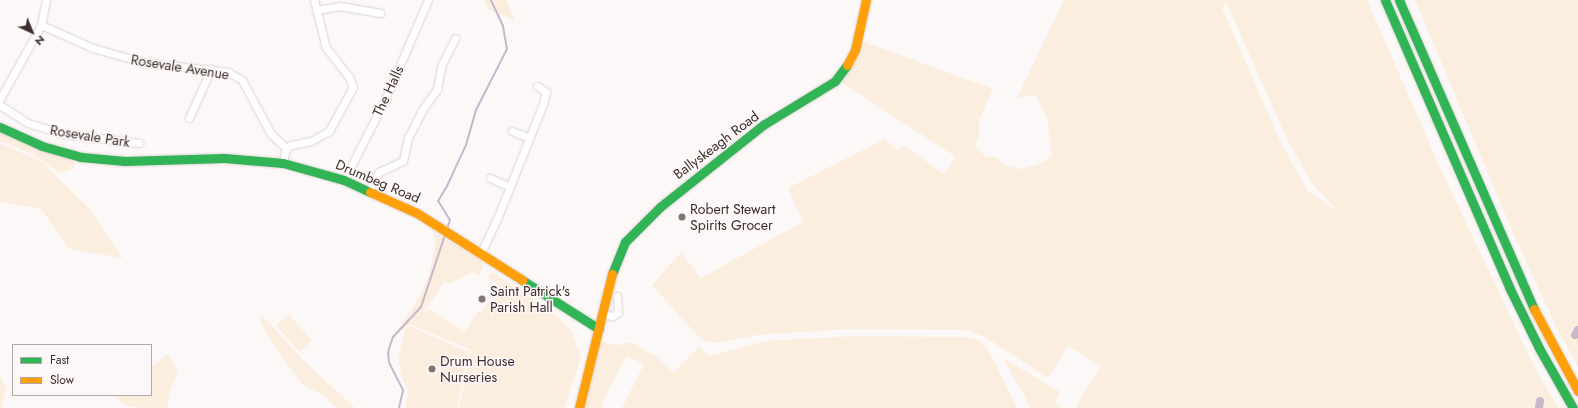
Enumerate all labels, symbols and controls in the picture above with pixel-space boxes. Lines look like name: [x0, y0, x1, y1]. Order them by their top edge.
north arrow: [12, 12, 52, 52]
text: N: [32, 32, 49, 49]
street label: Rosevale Avenue: [130, 51, 230, 83]
street label: The Halls: [369, 63, 407, 119]
street label: Ballyskeagh Road: [670, 107, 762, 183]
street label: Rosevale Park: [49, 121, 131, 151]
street label: Drumbeg Road: [333, 156, 423, 206]
place label: Robert Stewart Spirits Grocer: [690, 201, 775, 234]
marker: Robert Stewart Spirits Grocer: [677, 212, 687, 222]
place label: Saint Patrick's Parish Hall: [490, 283, 570, 316]
marker: Saint Patrick's Parish Hall: [477, 294, 487, 304]
legend: [12, 344, 152, 396]
text: Fast: [50, 351, 69, 369]
place label: Drum House Nurseries: [440, 353, 515, 386]
marker: Drum House Nurseries: [427, 364, 437, 374]
text: Slow: [50, 371, 74, 389]

